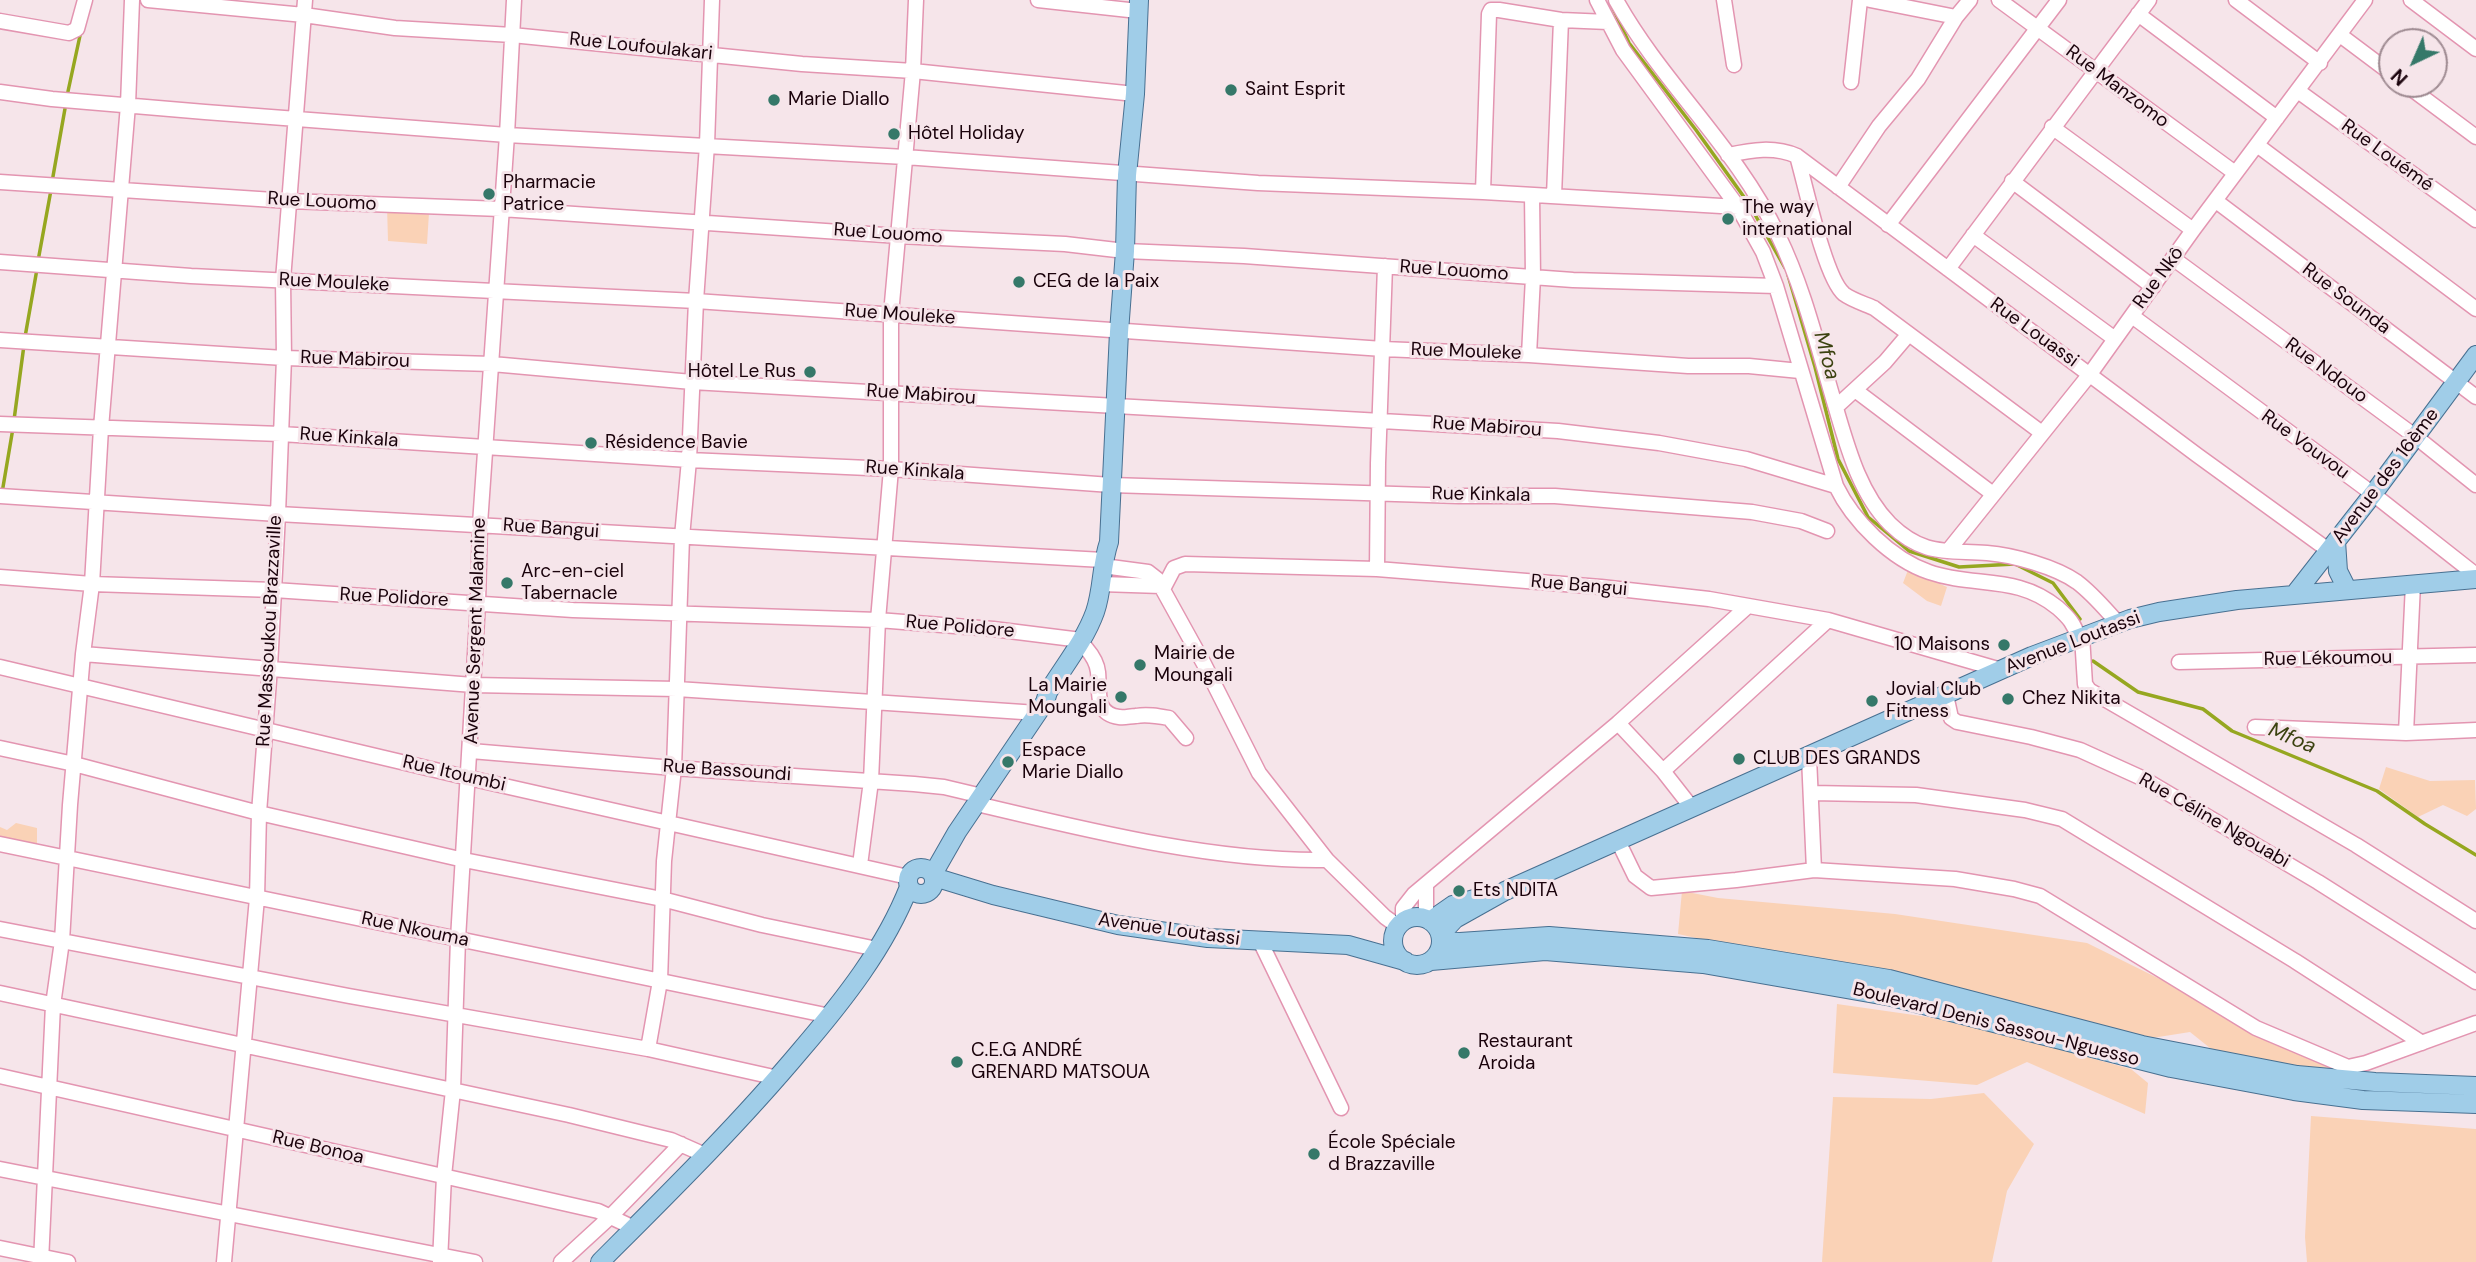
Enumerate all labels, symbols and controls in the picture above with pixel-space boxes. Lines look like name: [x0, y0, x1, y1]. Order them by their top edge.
street label: Rue Loufoulakari: [568, 28, 714, 66]
north arrow: [2378, 28, 2448, 98]
street label: Rue Manzomo: [2061, 41, 2173, 133]
text: N: [2386, 63, 2413, 91]
place label: Saint Esprit: [1245, 79, 1346, 101]
marker: Saint Esprit: [1223, 82, 1239, 98]
place label: Marie Diallo: [788, 89, 889, 111]
marker: Marie Diallo: [766, 92, 782, 108]
street label: Rue Louémé: [2336, 115, 2438, 197]
place label: Hôtel Holiday: [908, 123, 1025, 145]
marker: Hôtel Holiday: [886, 126, 902, 142]
place label: Pharmacie Patrice: [503, 172, 596, 216]
marker: Pharmacie Patrice: [481, 186, 497, 202]
street label: Rue Louomo: [267, 188, 377, 216]
place label: The way international: [1742, 197, 1852, 241]
marker: The way international: [1720, 211, 1736, 227]
street label: Rue Louomo: [833, 219, 943, 249]
street label: Rue Nkô: [2129, 242, 2189, 314]
street label: Rue Louomo: [1399, 256, 1509, 286]
street label: Rue Sounda: [2297, 258, 2395, 340]
street label: Rue Mouleke: [278, 269, 390, 297]
place label: CEG de la Paix: [1033, 271, 1159, 293]
marker: CEG de la Paix: [1011, 274, 1027, 290]
street label: Rue Louassi: [1985, 293, 2083, 373]
street label: Rue Mouleke: [844, 300, 956, 330]
water label: Mfoa: [1807, 329, 1845, 383]
street label: Rue Ndouo: [2280, 333, 2372, 409]
street label: Rue Mouleke: [1410, 339, 1522, 365]
street label: Rue Mabirou: [300, 347, 410, 373]
place label: Hôtel Le Rus: [688, 361, 796, 383]
marker: Hôtel Le Rus: [802, 364, 818, 380]
street label: Rue Mabirou: [866, 380, 976, 410]
street label: Avenue des 16ème: [2328, 404, 2444, 548]
street label: Rue Vouvou: [2256, 405, 2354, 485]
street label: Rue Mabirou: [1432, 412, 1542, 442]
street label: Rue Kinkala: [299, 423, 399, 453]
place label: Résidence Bavie: [605, 432, 748, 454]
marker: Résidence Bavie: [583, 435, 599, 451]
street label: Rue Kinkala: [865, 456, 965, 486]
street label: Rue Kinkala: [1431, 483, 1531, 507]
street label: Rue Bangui: [502, 514, 600, 544]
street label: Rue Massoukou Brazzaville: [253, 515, 287, 747]
street label: Avenue Sergent Malamine: [461, 517, 491, 745]
place label: Arc-en-ciel Tabernacle: [521, 561, 624, 605]
street label: Rue Bangui: [1530, 570, 1628, 602]
marker: Arc-en-ciel Tabernacle: [499, 575, 515, 591]
street label: Rue Polidore: [339, 584, 449, 612]
street label: Avenue Loutassi: [2002, 607, 2144, 679]
street label: Rue Polidore: [905, 611, 1015, 643]
place label: 10 Maisons: [1894, 634, 1990, 656]
marker: 10 Maisons: [1996, 637, 2012, 653]
place label: Mairie de Moungali: [1154, 643, 1235, 687]
street label: Rue Lékoumou: [2264, 646, 2392, 672]
marker: Mairie de Moungali: [1132, 657, 1148, 673]
place label: La Mairie Moungali: [1028, 675, 1107, 719]
place label: Jovial Club Fitness: [1886, 679, 1981, 723]
place label: Chez Nikita: [2022, 688, 2121, 710]
marker: La Mairie Moungali: [1113, 689, 1129, 705]
marker: Chez Nikita: [2000, 691, 2016, 707]
marker: Jovial Club Fitness: [1864, 693, 1880, 709]
water label: Mfoa: [2265, 718, 2319, 760]
place label: Espace Marie Diallo: [1022, 740, 1123, 784]
place label: CLUB DES GRANDS: [1753, 748, 1920, 770]
street label: Rue Itoumbi: [400, 751, 508, 797]
marker: CLUB DES GRANDS: [1731, 751, 1747, 767]
marker: Espace Marie Diallo: [1000, 754, 1016, 770]
street label: Rue Bassoundi: [662, 755, 792, 787]
street label: Rue Céline Ngouabi: [2135, 769, 2293, 873]
place label: Ets NDITA: [1473, 880, 1558, 902]
marker: Ets NDITA: [1451, 883, 1467, 899]
street label: Rue Nkouma: [359, 907, 471, 953]
street label: Avenue Loutassi: [1097, 909, 1241, 951]
street label: Boulevard Denis Sassou-Nguesso: [1850, 978, 2142, 1072]
place label: Restaurant Aroida: [1478, 1031, 1573, 1075]
place label: C.E.G ANDRÉ GRENARD MATSOUA: [971, 1040, 1150, 1084]
marker: Restaurant Aroida: [1456, 1045, 1472, 1061]
marker: C.E.G ANDRÉ GRENARD MATSOUA: [949, 1054, 965, 1070]
street label: Rue Bonoa: [270, 1126, 366, 1170]
place label: École Spéciale d Brazzaville: [1328, 1132, 1455, 1176]
marker: École Spéciale d Brazzaville: [1306, 1146, 1322, 1162]

